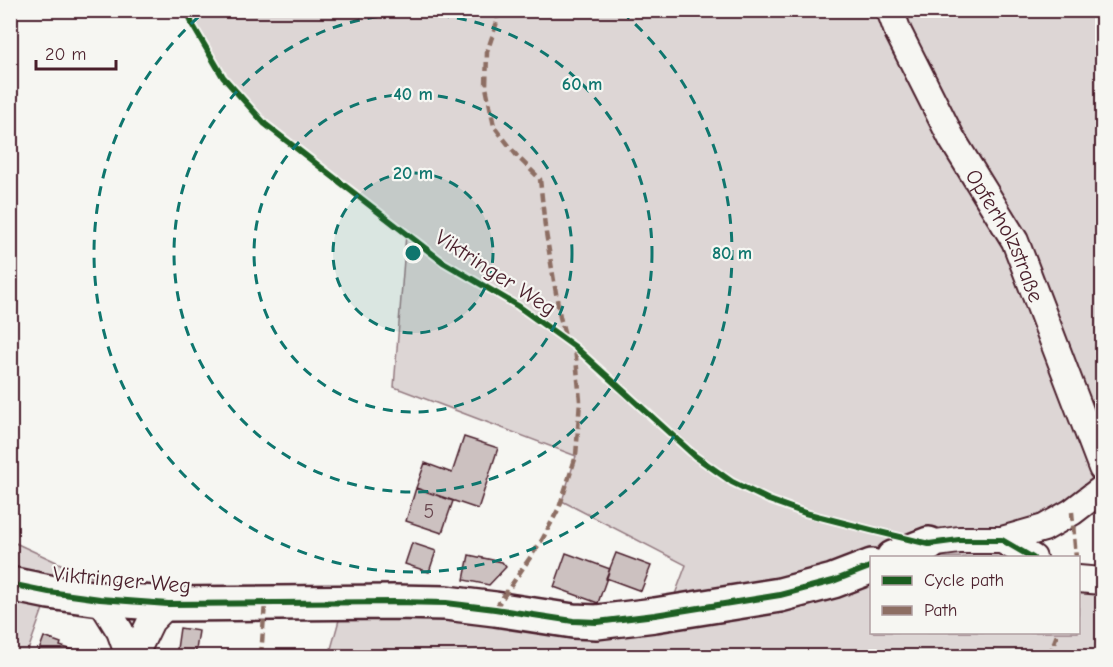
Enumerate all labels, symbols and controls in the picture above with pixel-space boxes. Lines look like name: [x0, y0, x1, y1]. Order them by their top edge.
scale bar: [36, 33, 116, 71]
text: 20 m: [45, 44, 86, 65]
text: 60 m: [562, 74, 602, 95]
text: 40 m: [393, 84, 433, 105]
text: 20 m: [393, 163, 433, 184]
street label: Opferholzstraße: [960, 164, 1049, 306]
street label: Viktringer Weg: [430, 224, 561, 322]
centre of rings: [403, 243, 423, 263]
text: 80 m: [712, 243, 752, 264]
house number: 5: [424, 500, 434, 523]
legend: [870, 556, 1080, 634]
street label: Viktringer Weg: [52, 561, 192, 599]
text: Cycle path: [924, 570, 1004, 591]
text: Path: [924, 600, 957, 621]

